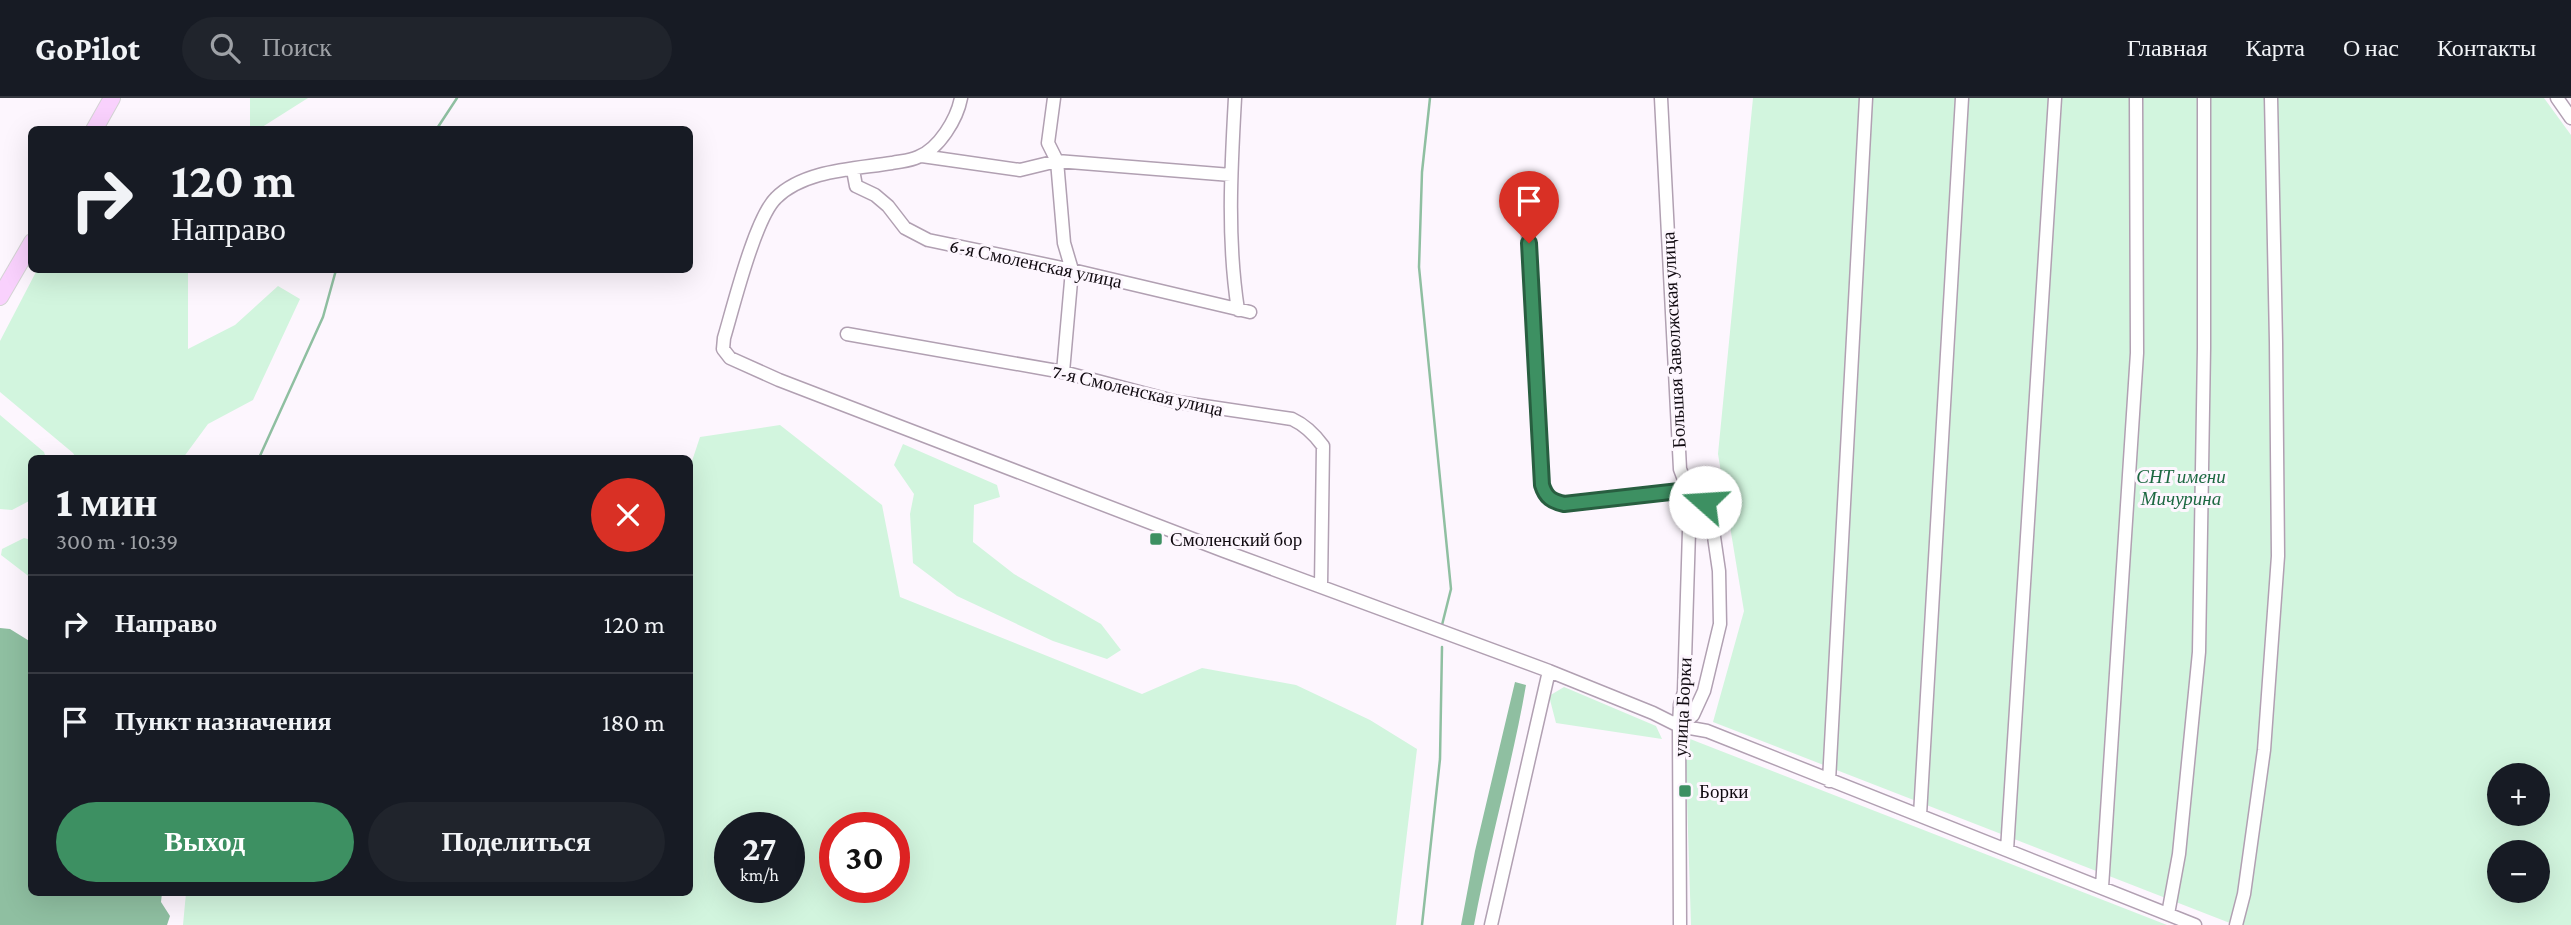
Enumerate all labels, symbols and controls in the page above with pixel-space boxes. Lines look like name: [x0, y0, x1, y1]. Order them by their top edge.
search box: [182, 17, 672, 80]
icon: search: [206, 29, 244, 67]
text: GoPilot: [35, 30, 140, 67]
text: Поиск: [262, 33, 332, 62]
text: Главная: [2127, 34, 2208, 61]
text: Карта: [2246, 34, 2305, 61]
text: О нас: [2343, 34, 2399, 61]
text: Контакты: [2437, 34, 2536, 61]
text: 120 m: [171, 153, 295, 208]
icon: right: [56, 154, 147, 245]
pin: [1499, 171, 1559, 243]
icon: arrive: [1510, 182, 1548, 220]
text: Направо: [171, 211, 286, 247]
street label: Большая Заволжская улица: [1657, 231, 1690, 449]
street label: 6-я Смоленская улица: [948, 235, 1125, 292]
street label: 7-я Смоленская улица: [1050, 361, 1226, 420]
position arrow: [1668, 465, 1742, 539]
park label: СНТ имени Мичурина: [2136, 466, 2226, 509]
text: 1 мин: [56, 478, 158, 525]
button: close: [591, 478, 665, 552]
text: 300 m · 10:39: [56, 528, 178, 554]
place label: Смоленский бор: [1170, 529, 1302, 550]
marker: Смоленский бор: [1148, 531, 1164, 547]
icon: right: [56, 605, 94, 643]
text: Направо: [115, 609, 217, 638]
text: 120 m: [604, 610, 665, 639]
street label: улица Борки: [1669, 657, 1696, 757]
icon: arrive: [56, 703, 94, 741]
text: Пункт назначения: [115, 707, 332, 736]
text: 180 m: [602, 708, 665, 737]
map controls: [2487, 763, 2550, 903]
button: +: [2487, 763, 2550, 826]
place label: Борки: [1699, 781, 1748, 802]
marker: Борки: [1677, 783, 1693, 799]
button: Выход: [56, 802, 354, 882]
button: Поделиться: [368, 802, 665, 882]
speed limit sign: 30: [819, 812, 910, 903]
text: 27: [743, 829, 776, 868]
button: −: [2487, 840, 2550, 903]
text: km/h: [740, 865, 779, 885]

